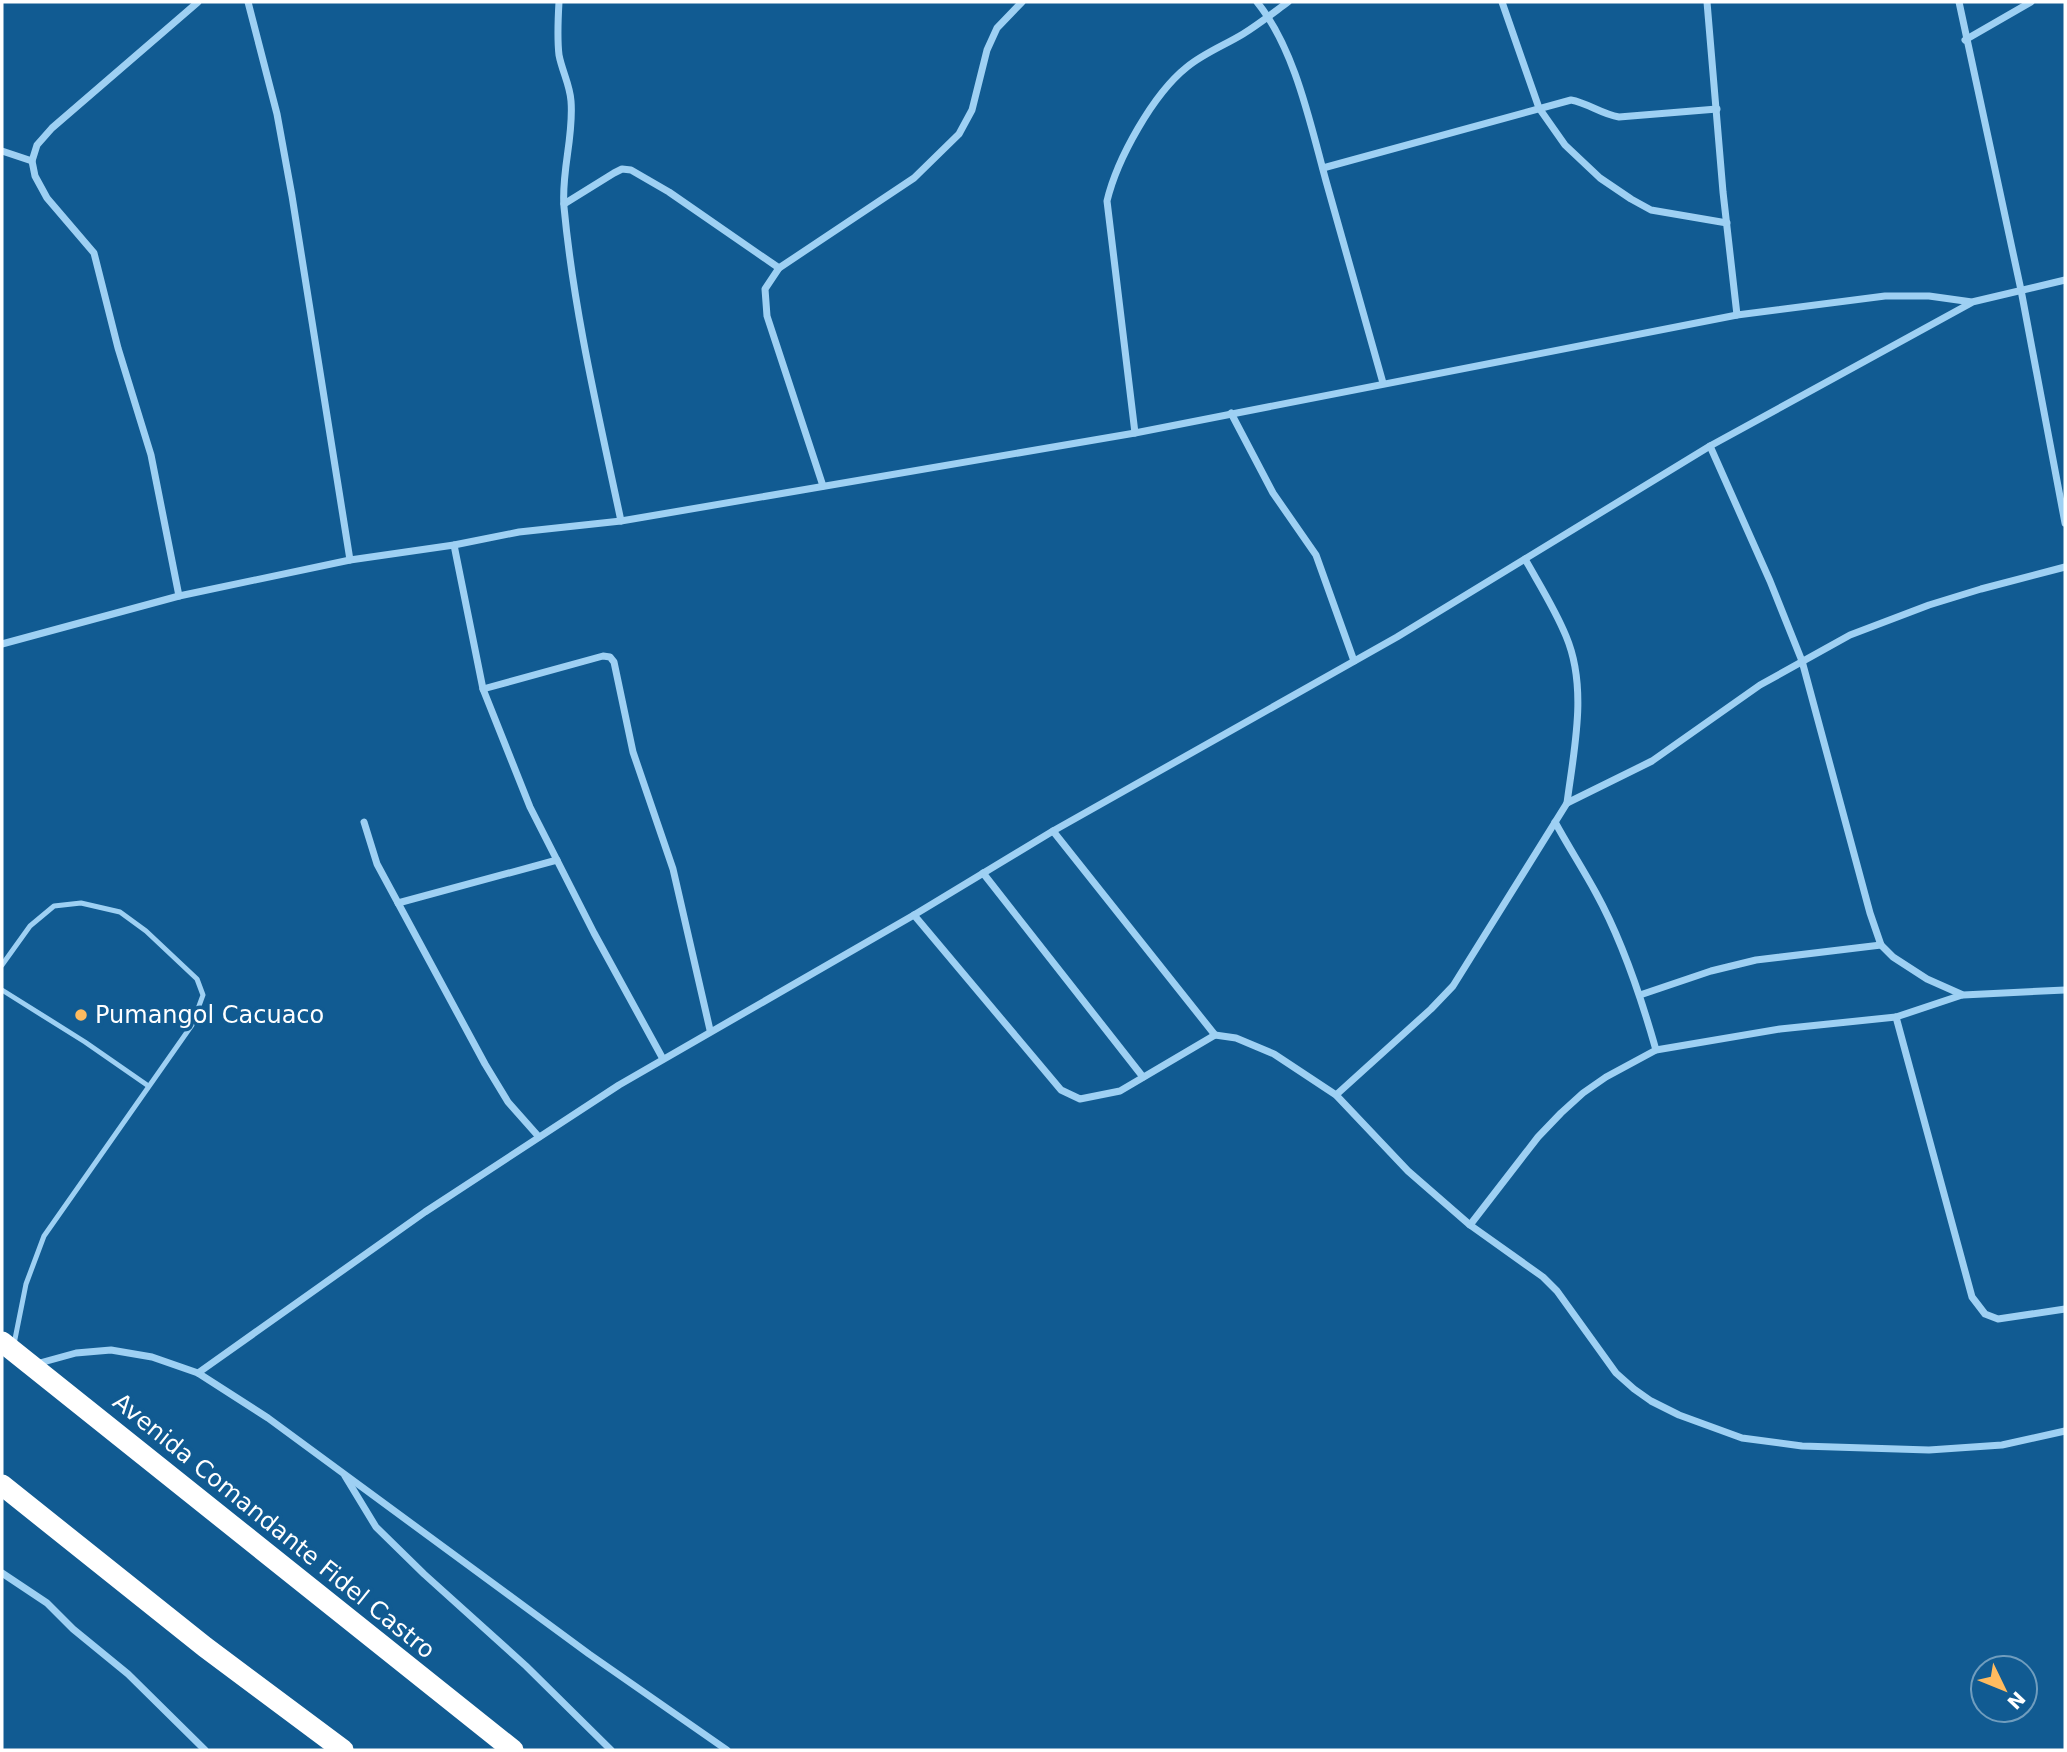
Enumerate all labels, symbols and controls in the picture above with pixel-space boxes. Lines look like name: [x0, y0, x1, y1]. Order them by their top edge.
place label: Pumangol Cacuaco: [95, 1001, 324, 1029]
marker: Pumangol Cacuaco: [73, 1007, 89, 1023]
street label: Avenida Comandante Fidel Castro: [108, 1388, 440, 1664]
north arrow: [1969, 1654, 2039, 1724]
text: N: [2003, 1687, 2030, 1714]

